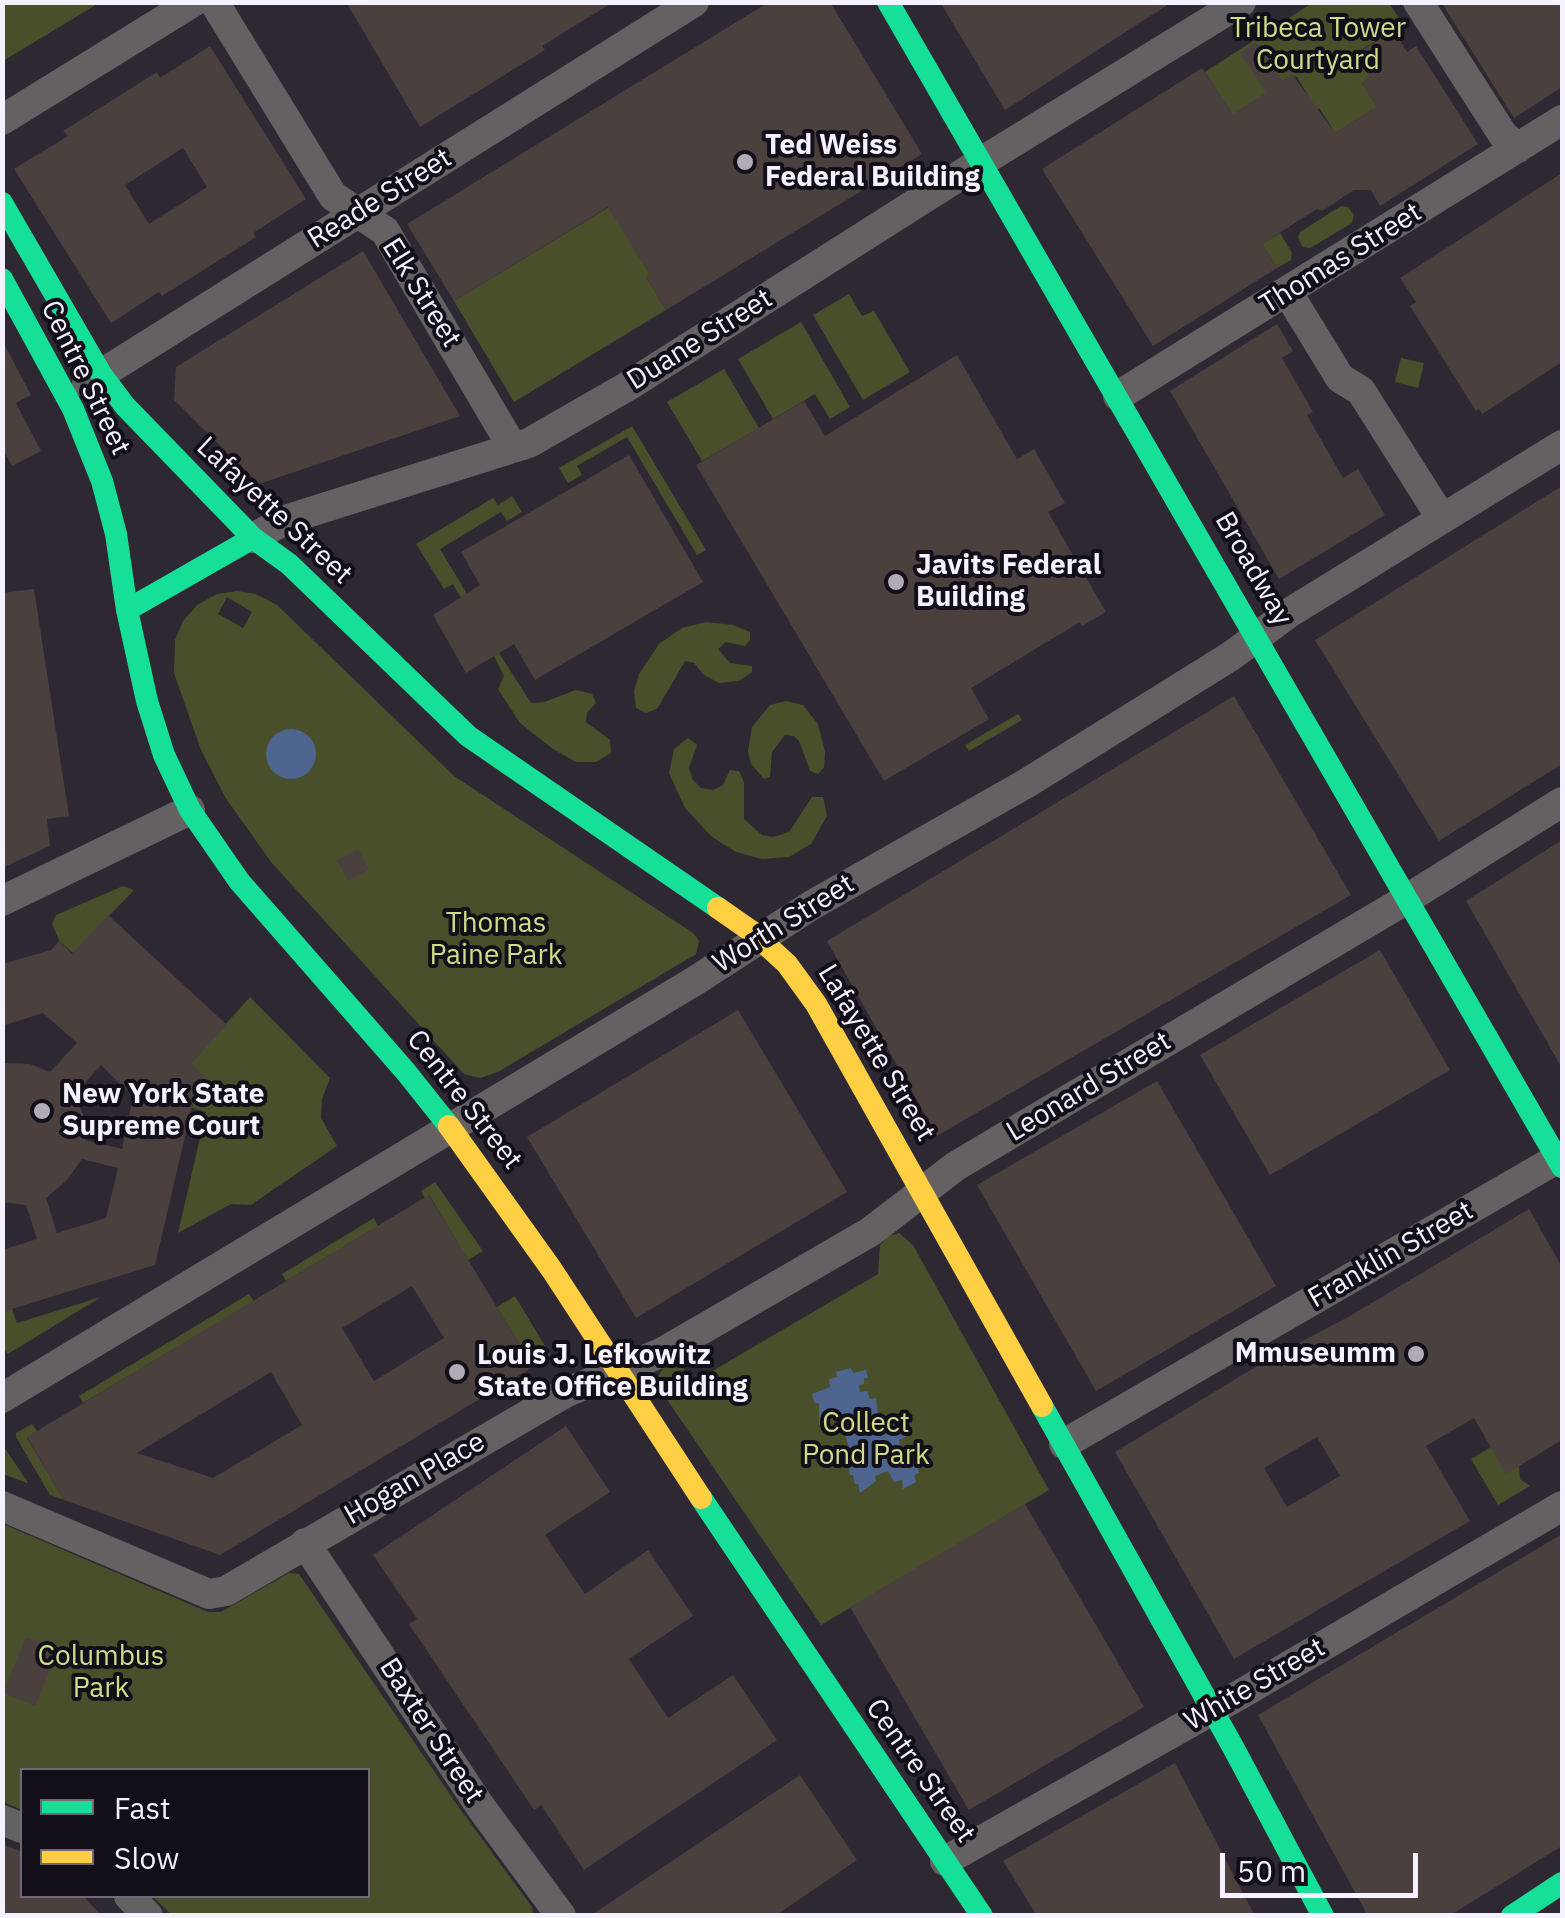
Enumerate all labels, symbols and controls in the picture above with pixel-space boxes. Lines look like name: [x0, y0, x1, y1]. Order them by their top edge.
park label: Tribeca Tower Courtyard: [1230, 12, 1406, 78]
place label: Ted Weiss Federal Building: [765, 129, 980, 195]
street label: Reade Street: [302, 142, 458, 256]
marker: Ted Weiss Federal Building: [734, 151, 756, 173]
street label: Thomas Street: [1254, 196, 1428, 322]
street label: Elk Street: [374, 232, 468, 354]
street label: Duane Street: [621, 282, 779, 398]
street label: Centre Street: [33, 295, 137, 461]
street label: Lafayette Street: [189, 430, 359, 592]
street label: Broadway: [1207, 506, 1299, 632]
place label: Javits Federal Building: [916, 549, 1101, 615]
marker: Javits Federal Building: [885, 571, 907, 593]
street label: Worth Street: [707, 867, 861, 981]
park label: Thomas Paine Park: [429, 907, 563, 973]
street label: Lafayette Street: [810, 959, 942, 1147]
street label: Centre Street: [399, 1024, 529, 1176]
street label: Leonard Street: [1001, 1025, 1177, 1149]
place label: New York State Supreme Court: [62, 1078, 265, 1144]
marker: New York State Supreme Court: [31, 1100, 53, 1122]
street label: Franklin Street: [1303, 1194, 1479, 1316]
place label: Mmuseumm: [1235, 1337, 1396, 1371]
place label: Louis J. Lefkowitz State Office Building: [477, 1339, 748, 1405]
marker: Mmuseumm: [1405, 1343, 1427, 1365]
marker: Louis J. Lefkowitz State Office Building: [446, 1361, 468, 1383]
park label: Collect Pond Park: [802, 1407, 930, 1473]
street label: Hogan Place: [339, 1425, 491, 1533]
street label: White Street: [1179, 1631, 1331, 1739]
park label: Columbus Park: [38, 1640, 164, 1706]
street label: Baxter Street: [372, 1652, 490, 1810]
street label: Centre Street: [858, 1693, 982, 1849]
legend: [20, 1768, 370, 1898]
text: Fast: [114, 1788, 171, 1827]
scale bar: [1225, 1833, 1422, 1895]
text: Slow: [114, 1838, 179, 1877]
text: 50 m: [1237, 1851, 1306, 1890]

